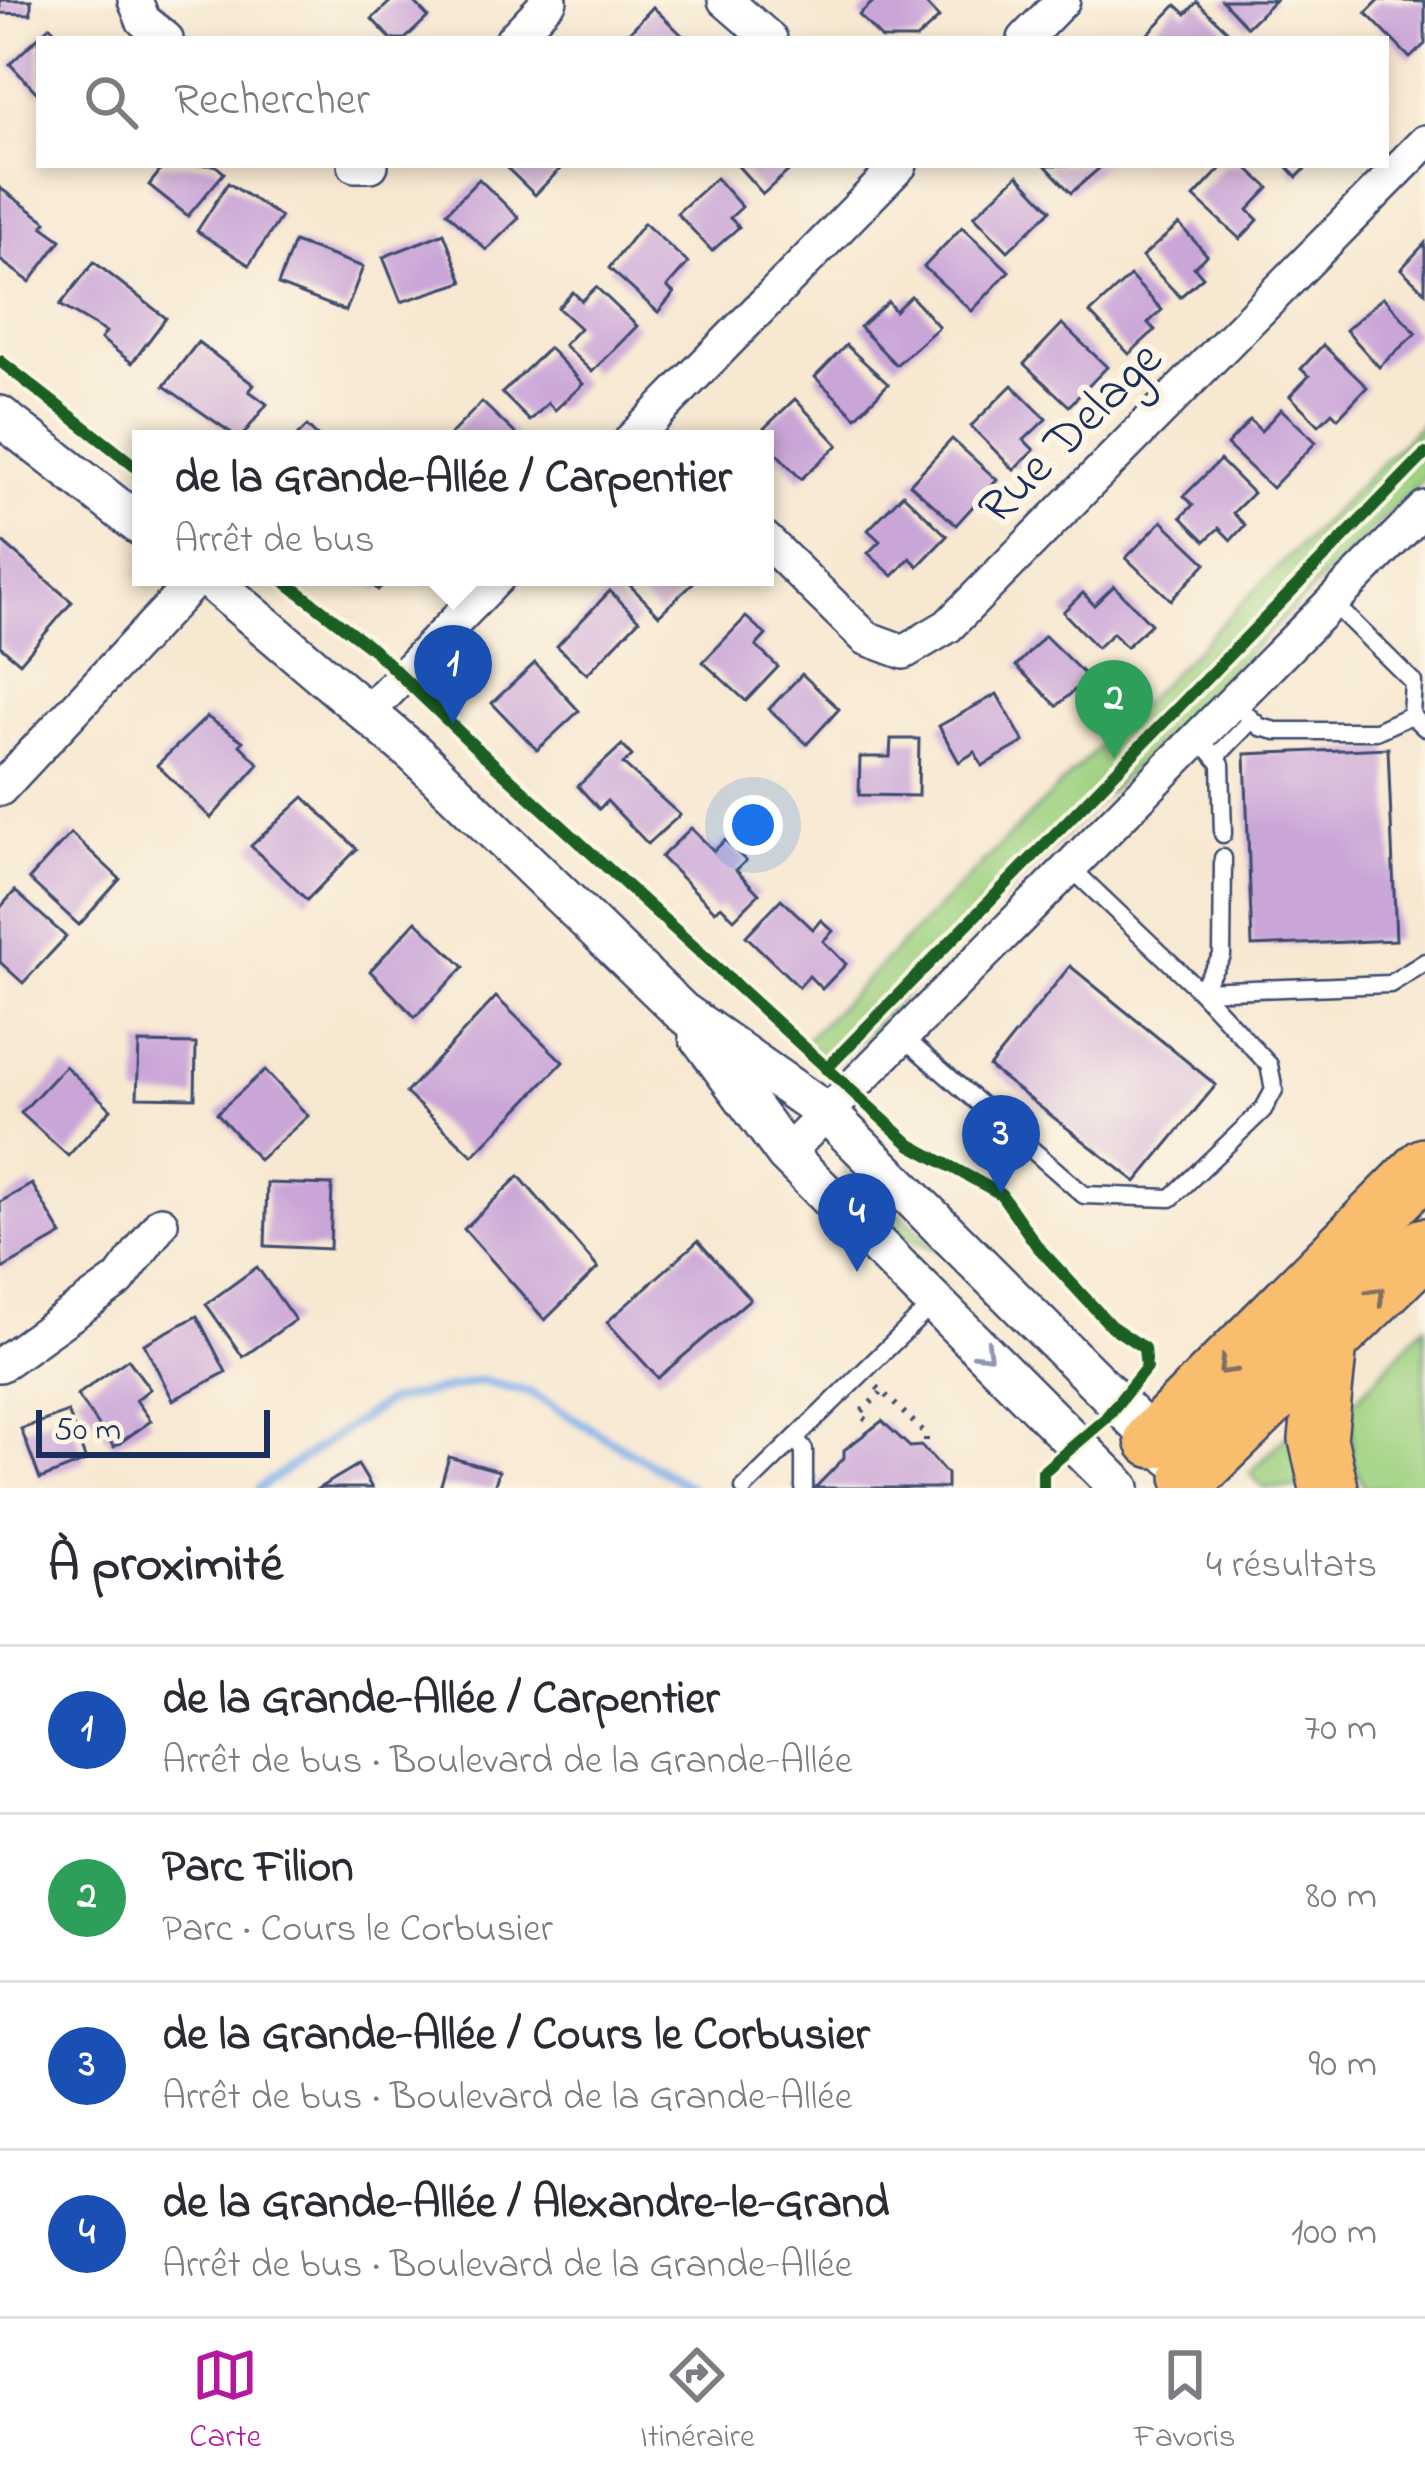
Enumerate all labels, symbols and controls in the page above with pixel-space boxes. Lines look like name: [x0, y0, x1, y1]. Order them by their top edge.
search box: [36, 36, 1389, 168]
icon: search: [78, 69, 144, 135]
text: Rechercher: [174, 69, 370, 135]
street label: Rue Delage: [962, 325, 1182, 544]
popup: [132, 430, 774, 586]
text: de la Grande-Allée / Carpentier: [174, 447, 732, 513]
text: Arrêt de bus: [174, 513, 375, 570]
pin: 1: [414, 625, 492, 724]
pin: 2: [1075, 660, 1153, 759]
your location: [723, 795, 783, 855]
pin: 3: [962, 1095, 1040, 1194]
pin: 4: [818, 1173, 896, 1272]
one-way arrow: [1362, 1287, 1384, 1309]
one-way arrow: [971, 1338, 993, 1360]
one-way arrow: [1219, 1353, 1241, 1375]
scale bar: [36, 1404, 270, 1457]
text: 50 m: [54, 1407, 121, 1455]
text: À proximité: [48, 1529, 283, 1604]
text: 4 résultats: [1206, 1538, 1377, 1595]
text: de la Grande-Allée / Carpentier: [162, 1668, 720, 1734]
text: 1: [81, 1701, 93, 1758]
text: 70 m: [1304, 1701, 1377, 1758]
text: Arrêt de bus · Boulevard de la Grande-Allée: [162, 1734, 852, 1791]
text: Parc Filion: [162, 1836, 353, 1902]
text: 2: [77, 1869, 97, 1926]
text: 80 m: [1306, 1869, 1377, 1926]
text: Parc · Cours le Corbusier: [162, 1902, 553, 1959]
text: de la Grande-Allée / Cours le Corbusier: [162, 2004, 870, 2070]
text: 3: [79, 2037, 95, 2094]
text: 90 m: [1308, 2037, 1377, 2094]
text: Arrêt de bus · Boulevard de la Grande-Allée: [162, 2070, 852, 2127]
text: de la Grande-Allée / Alexandre-le-Grand: [162, 2172, 889, 2238]
text: 4: [79, 2205, 95, 2262]
text: 100 m: [1291, 2205, 1377, 2262]
text: Arrêt de bus · Boulevard de la Grande-Allée: [162, 2238, 852, 2295]
tab: Carte: [189, 2342, 261, 2462]
tab: Itinéraire: [640, 2342, 755, 2462]
tab: Favoris: [1134, 2342, 1236, 2462]

